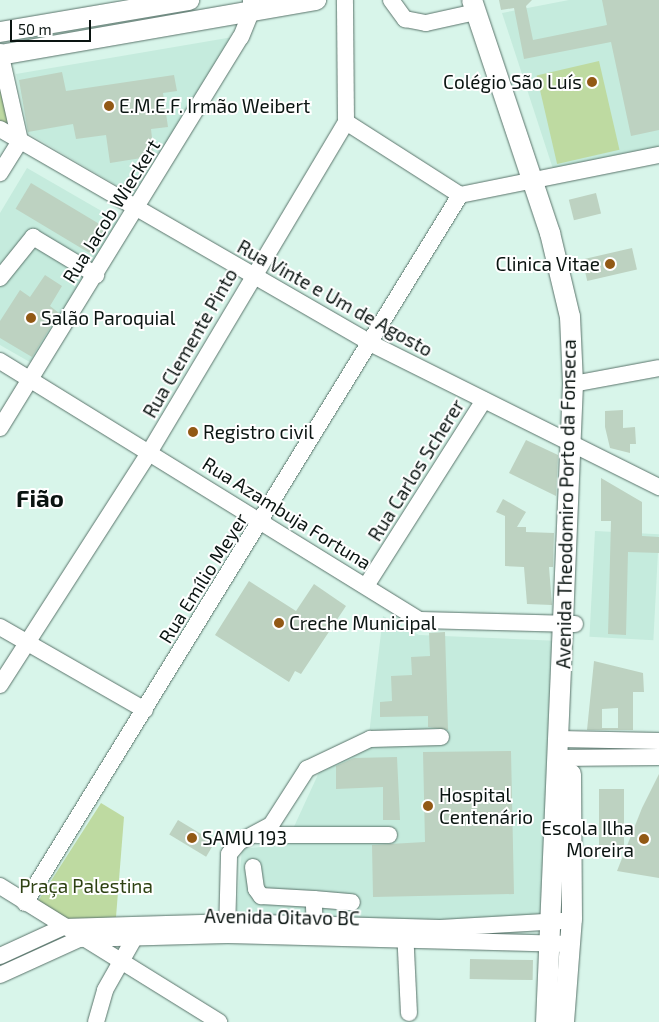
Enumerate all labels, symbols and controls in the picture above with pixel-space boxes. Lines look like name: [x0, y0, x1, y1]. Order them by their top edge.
scale bar: [12, 10, 94, 42]
text: 50 m: [18, 20, 52, 38]
place label: Colégio São Luís: [443, 71, 582, 93]
marker: Colégio São Luís: [586, 76, 598, 88]
place label: E.M.E.F. Irmão Weibert: [119, 95, 311, 117]
marker: E.M.E.F. Irmão Weibert: [103, 100, 115, 112]
street label: Rua Jacob Wieckert: [57, 135, 165, 287]
street label: Rua Vinte e Um de Agosto: [233, 235, 437, 361]
place label: Clinica Vitae: [495, 253, 600, 275]
marker: Clinica Vitae: [604, 258, 616, 270]
street label: Rua Clemente Pinto: [138, 264, 242, 422]
place label: Salão Paroquial: [41, 307, 175, 329]
marker: Salão Paroquial: [25, 312, 37, 324]
street label: Avenida Theodomiro Porto da Fonseca: [552, 339, 580, 669]
street label: Rua Carlos Scherer: [363, 395, 469, 545]
place label: Registro civil: [203, 421, 314, 443]
marker: Registro civil: [187, 426, 199, 438]
street label: Rua Azambuja Fortuna: [198, 452, 376, 574]
district label: Fião: [16, 484, 64, 512]
street label: Rua Emílio Meyer: [154, 509, 252, 647]
place label: Creche Municipal: [289, 612, 437, 634]
marker: Creche Municipal: [273, 617, 285, 629]
place label: Hospital Centenário: [439, 784, 533, 828]
marker: Hospital Centenário: [421, 799, 435, 813]
place label: Escola Ilha Moreira: [541, 817, 634, 861]
place label: SAMU 193: [202, 827, 287, 849]
marker: SAMU 193: [186, 832, 198, 844]
marker: Escola Ilha Moreira: [638, 833, 650, 845]
park label: Praça Palestina: [19, 875, 153, 897]
street label: Avenida Oitavo BC: [204, 904, 360, 930]

